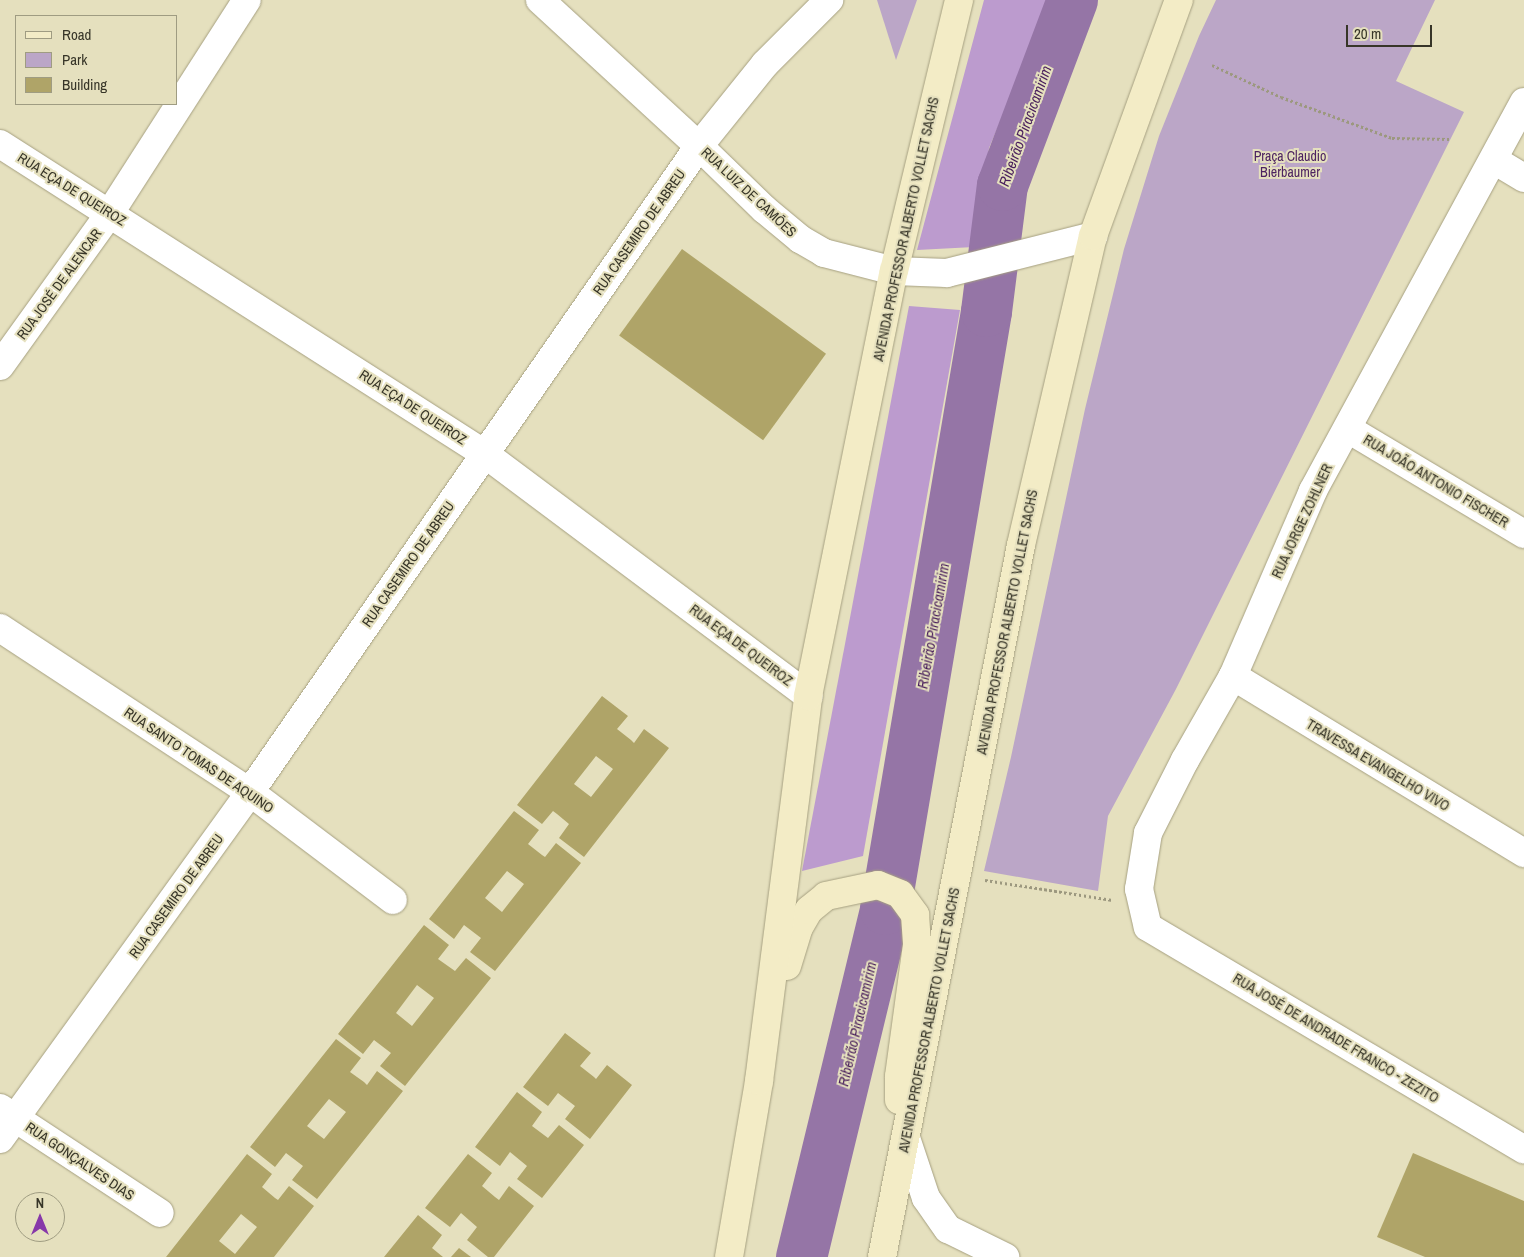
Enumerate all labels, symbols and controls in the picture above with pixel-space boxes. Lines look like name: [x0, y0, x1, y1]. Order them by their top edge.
legend: [15, 15, 178, 105]
scale bar: [1349, 15, 1435, 47]
text: 20 m: [1354, 23, 1381, 44]
text: Road: [62, 24, 91, 45]
text: Park: [62, 49, 87, 70]
water label: Ribeirão Piracicamirim: [995, 63, 1055, 189]
text: Building: [62, 74, 107, 95]
street label: AVENIDA PROFESSOR ALBERTO VOLLET SACHS: [870, 95, 942, 363]
street label: RUA LUIZ DE CAMÕES: [698, 143, 800, 241]
park label: Praça Claudio Bierbaumer: [1254, 148, 1326, 180]
street label: RUA EÇA DE QUEIROZ: [14, 149, 130, 229]
street label: RUA CASEMIRO DE ABREU: [589, 166, 689, 298]
street label: RUA JOSÉ DE ALENCAR: [13, 225, 105, 343]
street label: RUA EÇA DE QUEIROZ: [356, 366, 470, 448]
street label: RUA JOÃO ANTONIO FISCHER: [1360, 431, 1512, 531]
street label: RUA JORGE ZOHLNER: [1268, 461, 1336, 581]
street label: AVENIDA PROFESSOR ALBERTO VOLLET SACHS: [973, 487, 1041, 757]
street label: RUA CASEMIRO DE ABREU: [358, 498, 458, 630]
water label: Ribeirão Piracicamirim: [913, 562, 953, 690]
street label: RUA EÇA DE QUEIROZ: [686, 600, 796, 690]
street label: RUA SANTO TOMAS DE AQUINO: [120, 703, 278, 817]
street label: TRAVESSA EVANGELHO VIVO: [1303, 715, 1453, 815]
street label: RUA CASEMIRO DE ABREU: [125, 830, 227, 962]
street label: AVENIDA PROFESSOR ALBERTO VOLLET SACHS: [895, 885, 963, 1155]
water label: Ribeirão Piracicamirim: [834, 960, 880, 1088]
street label: RUA JOSÉ DE ANDRADE FRANCO - ZEZITO: [1230, 969, 1442, 1107]
street label: RUA GONÇALVES DIAS: [22, 1118, 138, 1204]
north arrow: [15, 1192, 65, 1242]

